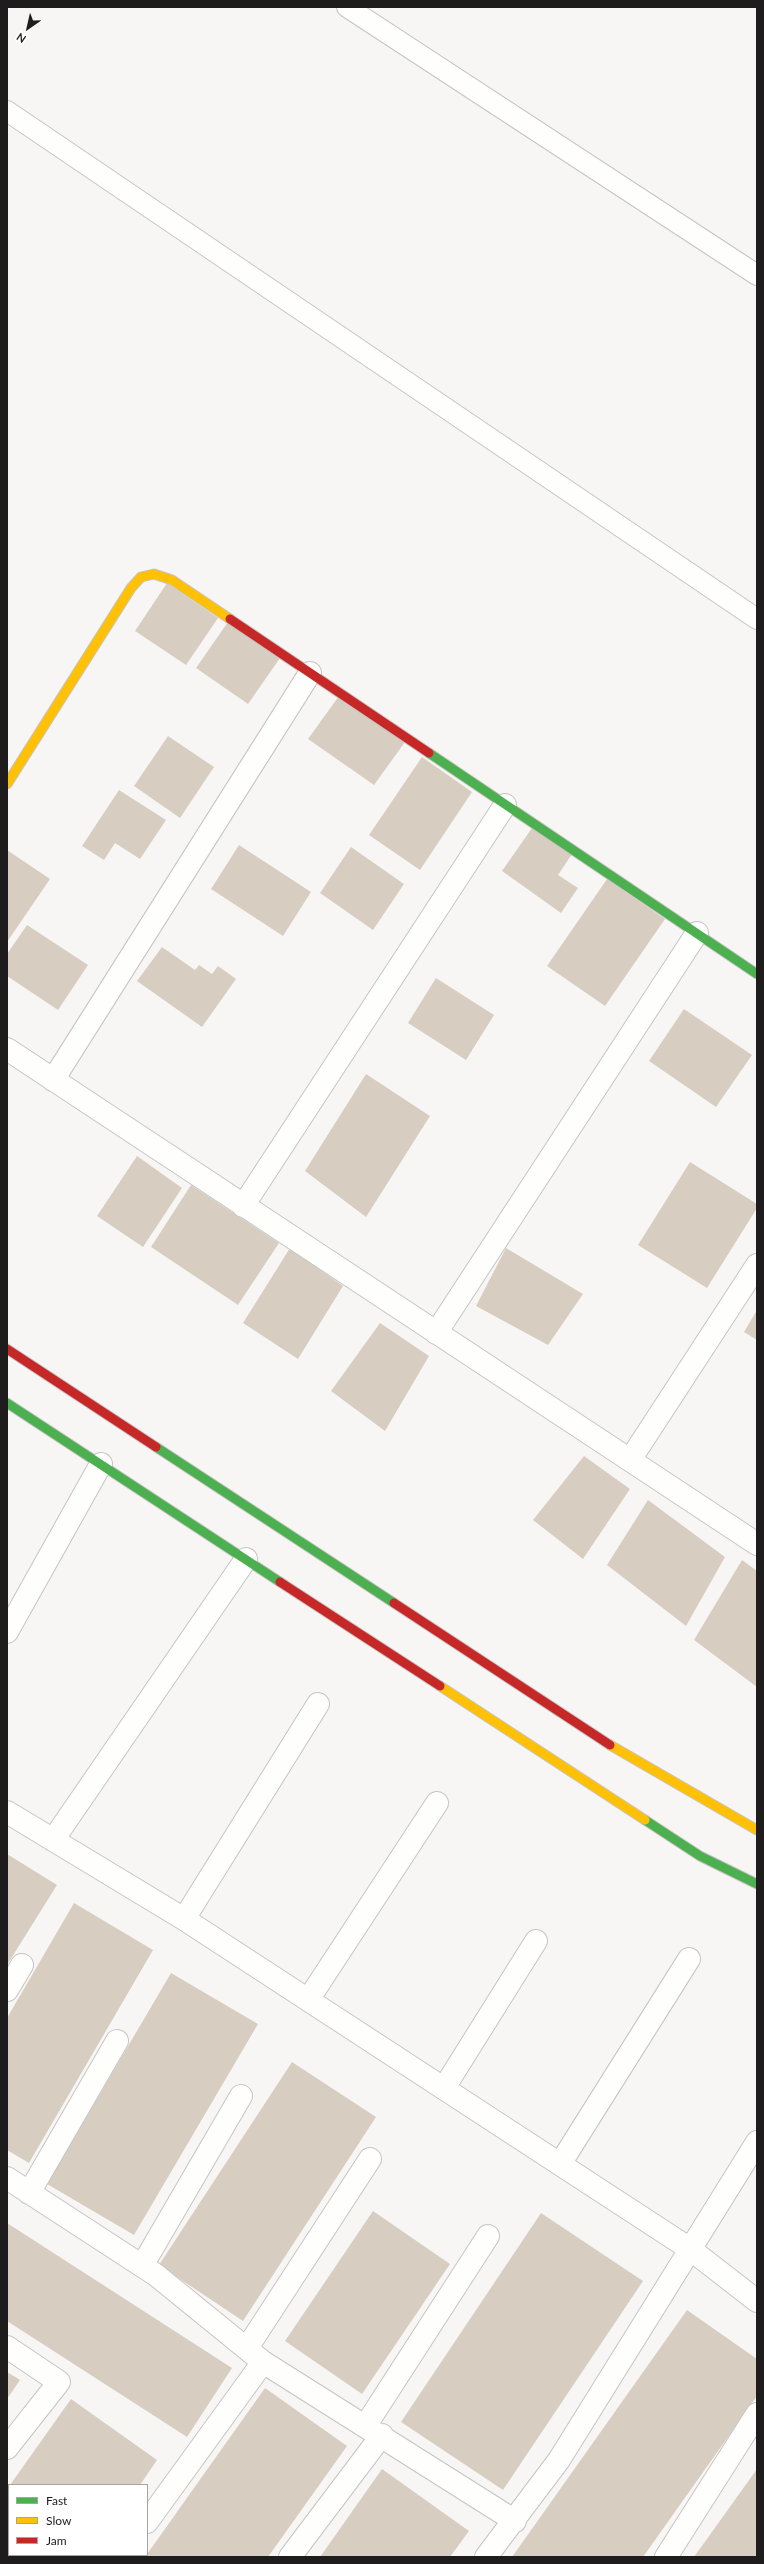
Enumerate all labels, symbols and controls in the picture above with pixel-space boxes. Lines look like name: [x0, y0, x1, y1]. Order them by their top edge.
north arrow: [8, 8, 48, 48]
text: N: [14, 31, 28, 46]
legend: [8, 2484, 148, 2556]
text: Fast: [46, 2493, 67, 2508]
text: Slow: [46, 2513, 71, 2528]
text: Jam: [46, 2533, 67, 2548]

